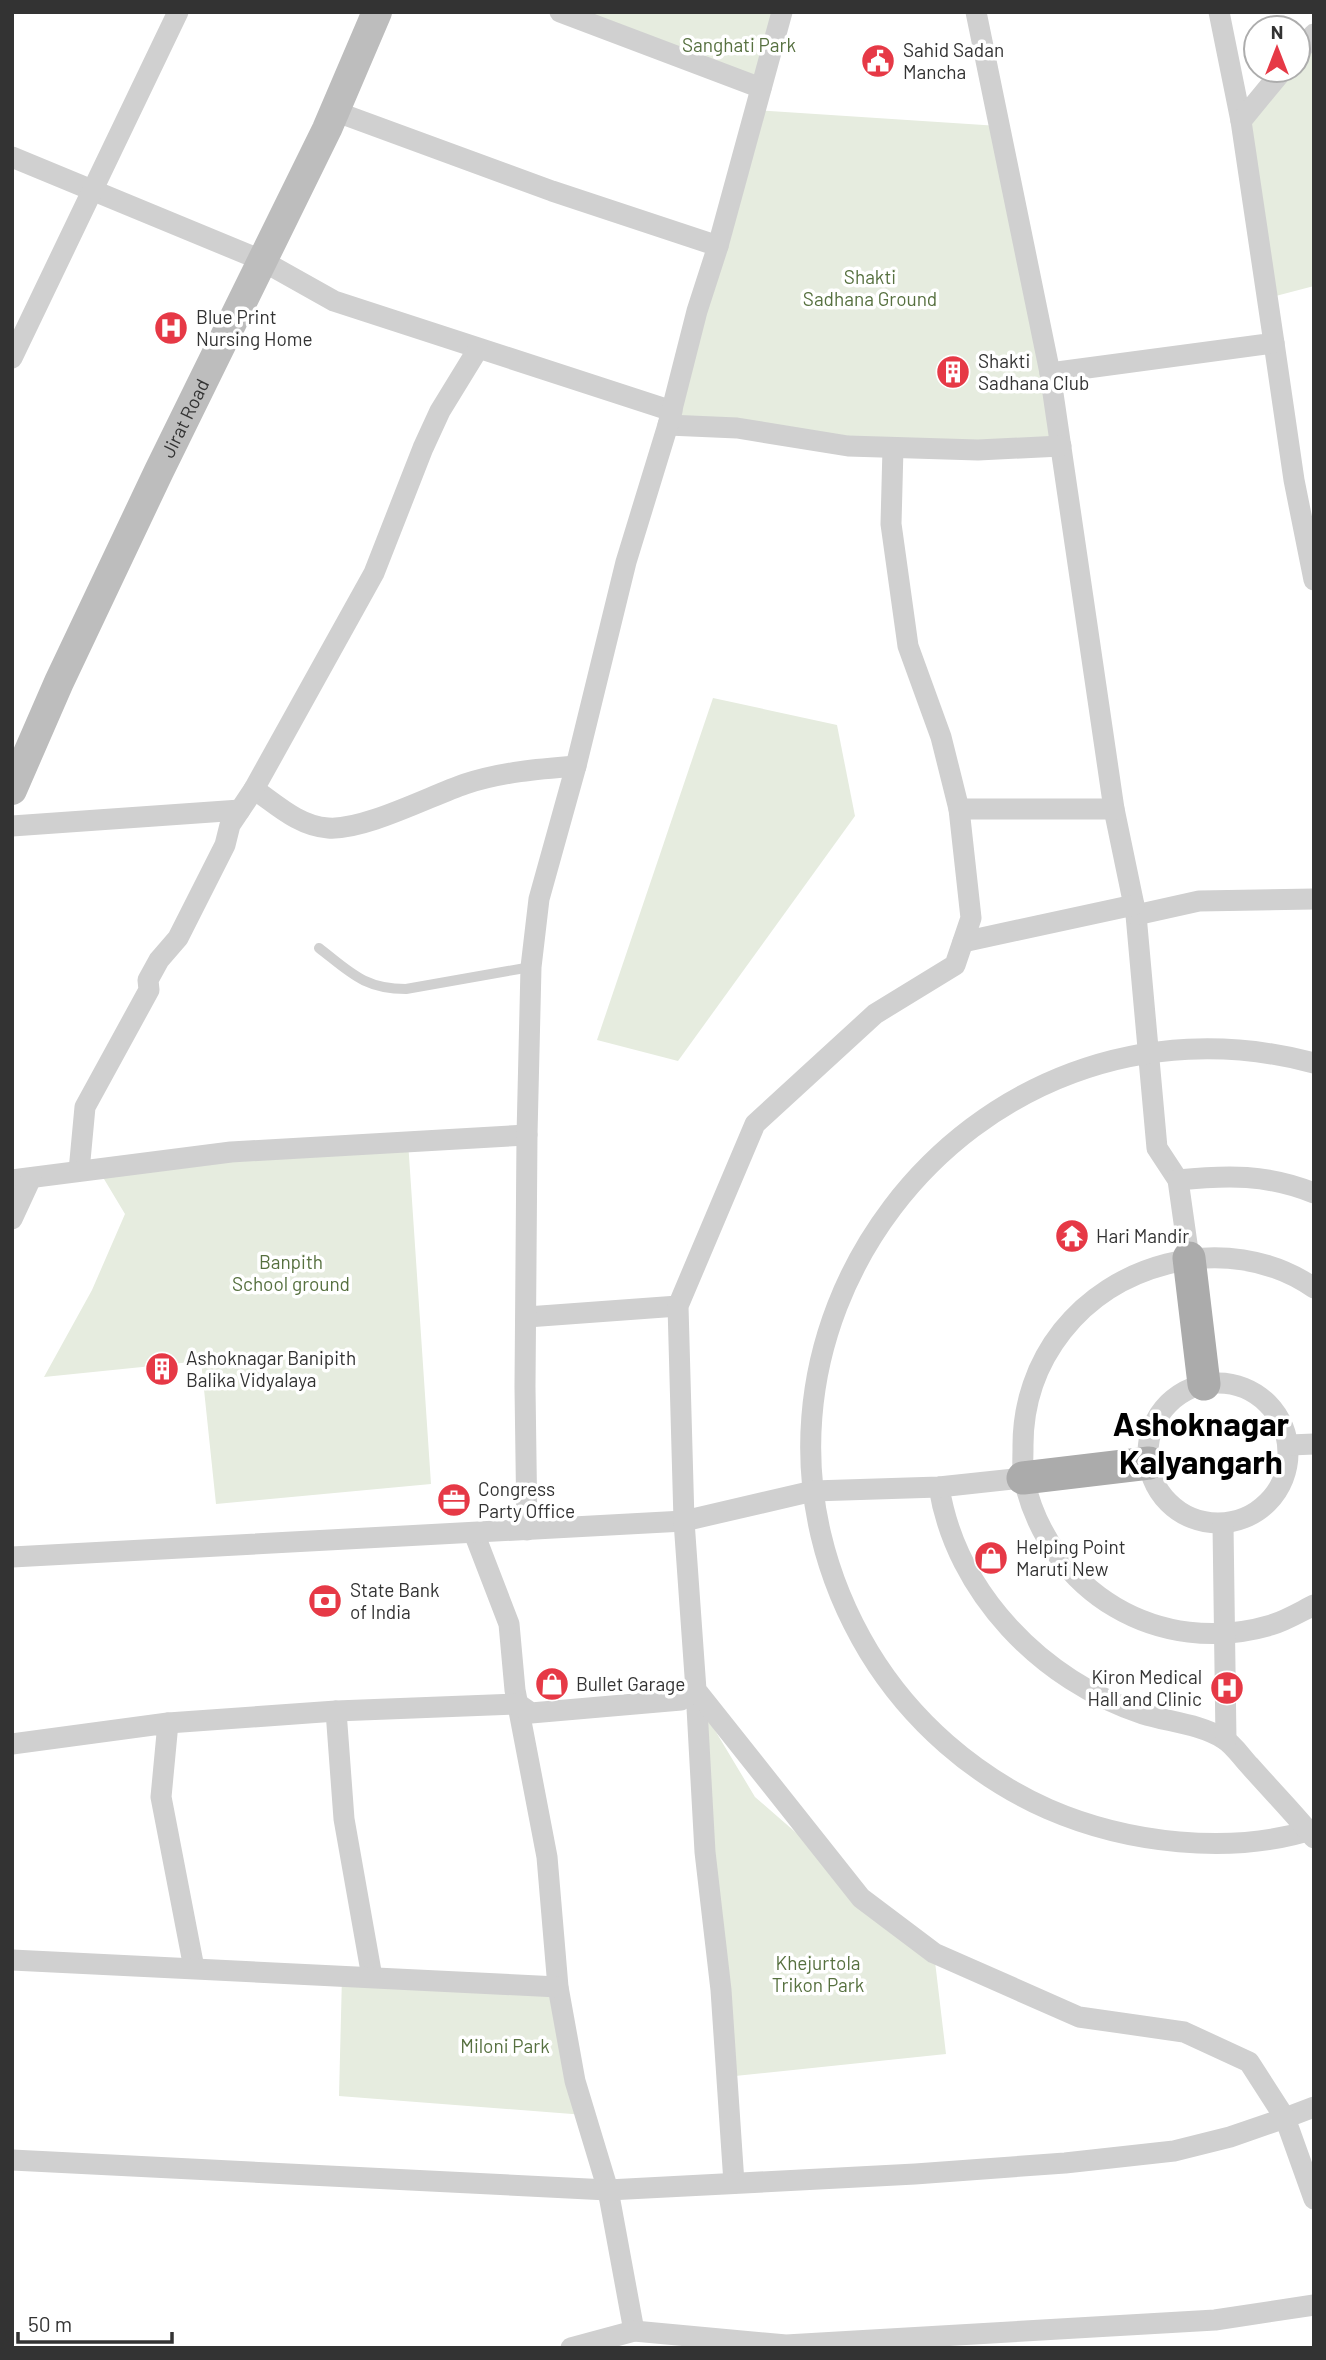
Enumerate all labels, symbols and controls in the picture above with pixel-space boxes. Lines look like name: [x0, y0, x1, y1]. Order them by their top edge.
north arrow: [1242, 14, 1312, 84]
text: N: [1271, 20, 1283, 43]
park label: Sanghati Park: [682, 33, 796, 56]
place label: Sahid Sadan Mancha: [903, 38, 1004, 83]
public building icon: Sahid Sadan Mancha: [859, 42, 897, 80]
park label: Shakti Sadhana Ground: [803, 265, 937, 310]
place label: Blue Print Nursing Home: [196, 305, 313, 350]
hospital icon: Blue Print Nursing Home: [152, 309, 190, 347]
place label: Shakti Sadhana Club: [978, 349, 1089, 394]
building icon: Shakti Sadhana Club: [934, 353, 972, 391]
street label: Jirat Road: [155, 375, 214, 461]
temple icon: Hari Mandir: [1053, 1217, 1091, 1255]
place label: Hari Mandir: [1096, 1224, 1189, 1247]
park label: Banpith School ground: [232, 1250, 350, 1295]
place label: Ashoknagar Banipith Balika Vidyalaya: [186, 1346, 356, 1391]
building icon: Ashoknagar Banipith Balika Vidyalaya: [143, 1350, 181, 1388]
district label: Ashoknagar Kalyangarh: [1113, 1403, 1290, 1481]
place label: Congress Party Office: [478, 1477, 575, 1522]
office icon: Congress Party Office: [435, 1481, 473, 1519]
place label: Helping Point Maruti New: [1016, 1535, 1126, 1580]
shop icon: Helping Point Maruti New: [972, 1539, 1010, 1577]
place label: State Bank of India: [350, 1578, 439, 1623]
bank icon: State Bank of India: [306, 1582, 344, 1620]
shop icon: Bullet Garage: [533, 1665, 571, 1703]
place label: Kiron Medical Hall and Clinic: [1088, 1665, 1202, 1710]
hospital icon: Kiron Medical Hall and Clinic: [1208, 1669, 1246, 1707]
place label: Bullet Garage: [576, 1672, 685, 1695]
park label: Khejurtola Trikon Park: [772, 1951, 864, 1996]
park label: Miloni Park: [460, 2034, 550, 2057]
scale bar: [18, 2300, 172, 2344]
text: 50 m: [28, 2311, 72, 2336]

